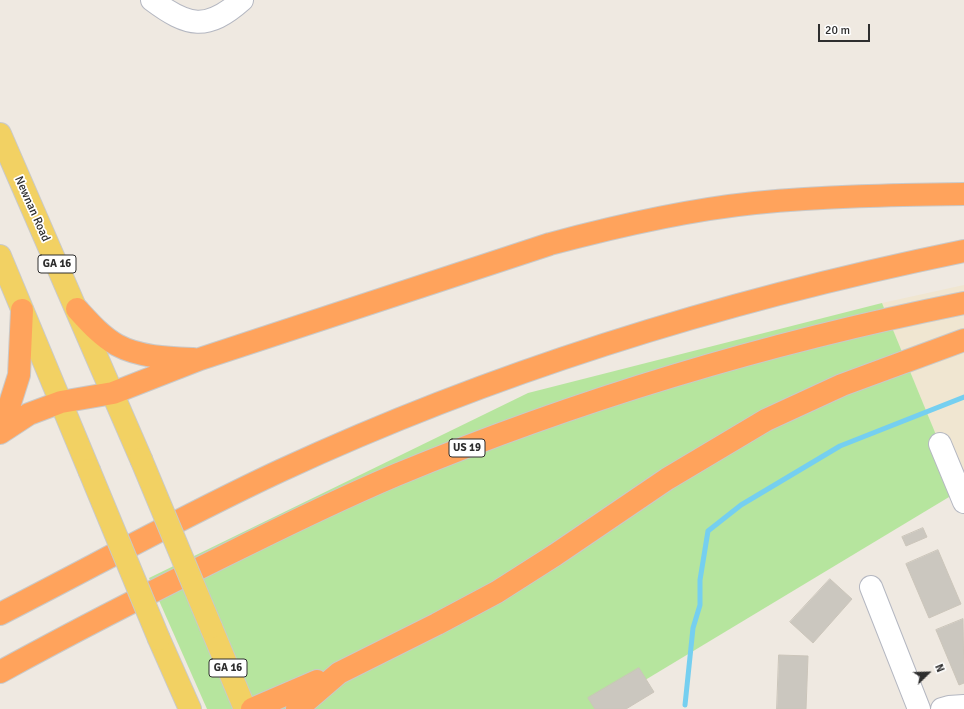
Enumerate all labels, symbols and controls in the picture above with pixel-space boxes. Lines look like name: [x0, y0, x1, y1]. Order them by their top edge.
scale bar: [820, 16, 872, 42]
text: 20 m: [825, 23, 850, 38]
street label: Newnan Road: [11, 174, 53, 244]
road number: GA 16: [38, 255, 76, 273]
road number: US 19: [449, 439, 485, 457]
north arrow: [908, 653, 948, 693]
road number: GA 16: [209, 659, 247, 677]
text: N: [932, 662, 947, 674]

